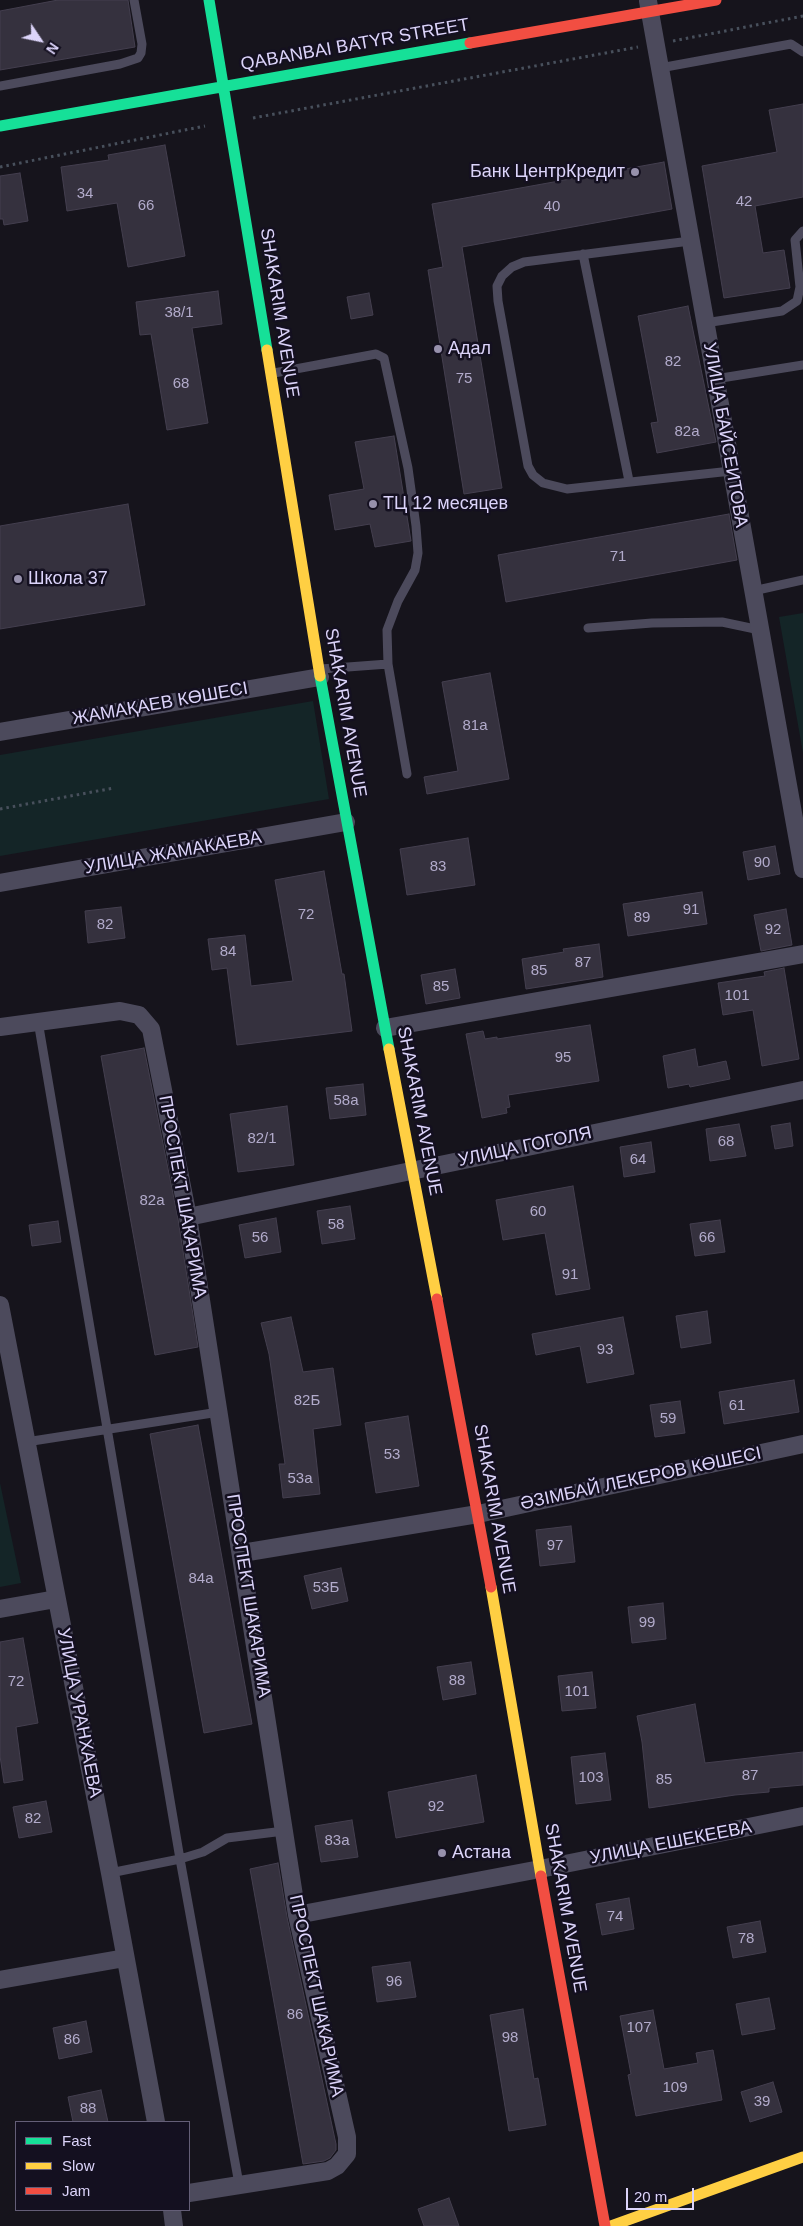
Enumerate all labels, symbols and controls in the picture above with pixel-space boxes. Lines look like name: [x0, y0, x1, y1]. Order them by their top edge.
street label: QABANBAI BATYR STREET: [239, 14, 471, 76]
north arrow: [15, 15, 65, 65]
text: N: [43, 40, 62, 57]
place label: Банк ЦентрКредит: [470, 161, 625, 183]
marker: Банк ЦентрКредит: [629, 166, 641, 178]
house number: 34: [77, 185, 93, 203]
house number: 42: [736, 193, 752, 211]
house number: 66: [138, 197, 154, 215]
house number: 40: [544, 198, 560, 216]
street label: SHAKARIM AVENUE: [255, 227, 303, 399]
house number: 38/1: [164, 304, 194, 322]
place label: Адал: [448, 338, 491, 360]
street label: УЛИЦА БАЙСЕИТОВА: [698, 341, 752, 529]
marker: Адал: [432, 343, 444, 355]
house number: 82: [665, 353, 681, 371]
house number: 75: [456, 370, 472, 388]
house number: 68: [173, 375, 189, 393]
house number: 82а: [674, 423, 700, 441]
place label: ТЦ 12 месяцев: [383, 493, 508, 515]
marker: ТЦ 12 месяцев: [367, 498, 379, 510]
house number: 71: [610, 548, 626, 566]
place label: Школа 37: [28, 568, 108, 590]
marker: Школа 37: [12, 573, 24, 585]
street label: SHAKARIM AVENUE: [319, 627, 371, 799]
street label: ЖАМАҚАЕВ КӨШЕСІ: [70, 678, 250, 730]
house number: 81а: [462, 717, 488, 735]
street label: УЛИЦА ЖАМАКАЕВА: [83, 827, 263, 879]
house number: 90: [754, 854, 770, 872]
house number: 83: [430, 858, 446, 876]
house number: 91: [683, 901, 699, 919]
house number: 72: [298, 906, 314, 924]
house number: 89: [634, 909, 650, 927]
house number: 82: [97, 916, 113, 934]
house number: 92: [765, 921, 781, 939]
house number: 84: [220, 943, 236, 961]
house number: 87: [575, 954, 591, 972]
house number: 85: [531, 962, 547, 980]
house number: 85: [433, 978, 449, 996]
house number: 101: [724, 987, 750, 1005]
street label: SHAKARIM AVENUE: [392, 1025, 446, 1197]
house number: 95: [555, 1049, 571, 1067]
house number: 58а: [333, 1092, 359, 1110]
street label: ПРОСПЕКТ ШАКАРИМА: [153, 1094, 211, 1300]
street label: УЛИЦА ГОГОЛЯ: [456, 1122, 594, 1172]
house number: 82/1: [247, 1130, 277, 1148]
house number: 68: [718, 1133, 734, 1151]
house number: 64: [630, 1151, 646, 1169]
house number: 82а: [139, 1192, 165, 1210]
house number: 60: [530, 1203, 546, 1221]
house number: 58: [328, 1216, 344, 1234]
house number: 56: [252, 1229, 268, 1247]
house number: 66: [699, 1229, 715, 1247]
house number: 91: [562, 1266, 578, 1284]
house number: 93: [597, 1341, 613, 1359]
house number: 82Б: [294, 1392, 320, 1410]
house number: 61: [729, 1397, 745, 1415]
house number: 59: [660, 1410, 676, 1428]
street label: SHAKARIM AVENUE: [468, 1423, 520, 1595]
street label: ӘЗІМБАЙ ЛЕКЕРОВ КӨШЕСІ: [519, 1443, 763, 1515]
house number: 53: [384, 1446, 400, 1464]
house number: 53а: [287, 1470, 313, 1488]
street label: ПРОСПЕКТ ШАКАРИМА: [221, 1493, 275, 1699]
house number: 97: [547, 1537, 563, 1555]
house number: 84а: [188, 1570, 214, 1588]
house number: 53Б: [313, 1579, 339, 1597]
house number: 99: [639, 1614, 655, 1632]
street label: УЛИЦА УРАНХАЕВА: [52, 1626, 106, 1800]
house number: 88: [449, 1672, 465, 1690]
house number: 72: [8, 1673, 24, 1691]
house number: 101: [564, 1683, 590, 1701]
house number: 87: [742, 1767, 758, 1785]
house number: 103: [578, 1769, 604, 1787]
house number: 85: [656, 1771, 672, 1789]
house number: 92: [428, 1798, 444, 1816]
house number: 82: [25, 1810, 41, 1828]
street label: УЛИЦА ЕШЕКЕЕВА: [588, 1817, 754, 1869]
street label: SHAKARIM AVENUE: [539, 1822, 591, 1994]
house number: 83а: [324, 1832, 350, 1850]
place label: Астана: [452, 1842, 511, 1864]
marker: Астана: [436, 1847, 448, 1859]
street label: ПРОСПЕКТ ШАКАРИМА: [284, 1893, 348, 2099]
house number: 74: [607, 1908, 623, 1926]
house number: 78: [738, 1930, 754, 1948]
house number: 96: [386, 1973, 402, 1991]
house number: 86: [287, 2006, 303, 2024]
house number: 107: [626, 2019, 652, 2037]
house number: 98: [502, 2029, 518, 2047]
house number: 86: [64, 2031, 80, 2049]
house number: 109: [662, 2079, 688, 2097]
house number: 39: [754, 2093, 770, 2111]
house number: 88: [80, 2100, 96, 2118]
legend: [15, 2121, 190, 2211]
text: Fast: [62, 2132, 91, 2149]
text: Slow: [62, 2157, 95, 2174]
scale bar: [628, 2178, 696, 2210]
text: Jam: [62, 2182, 90, 2199]
text: 20 m: [634, 2188, 667, 2205]

